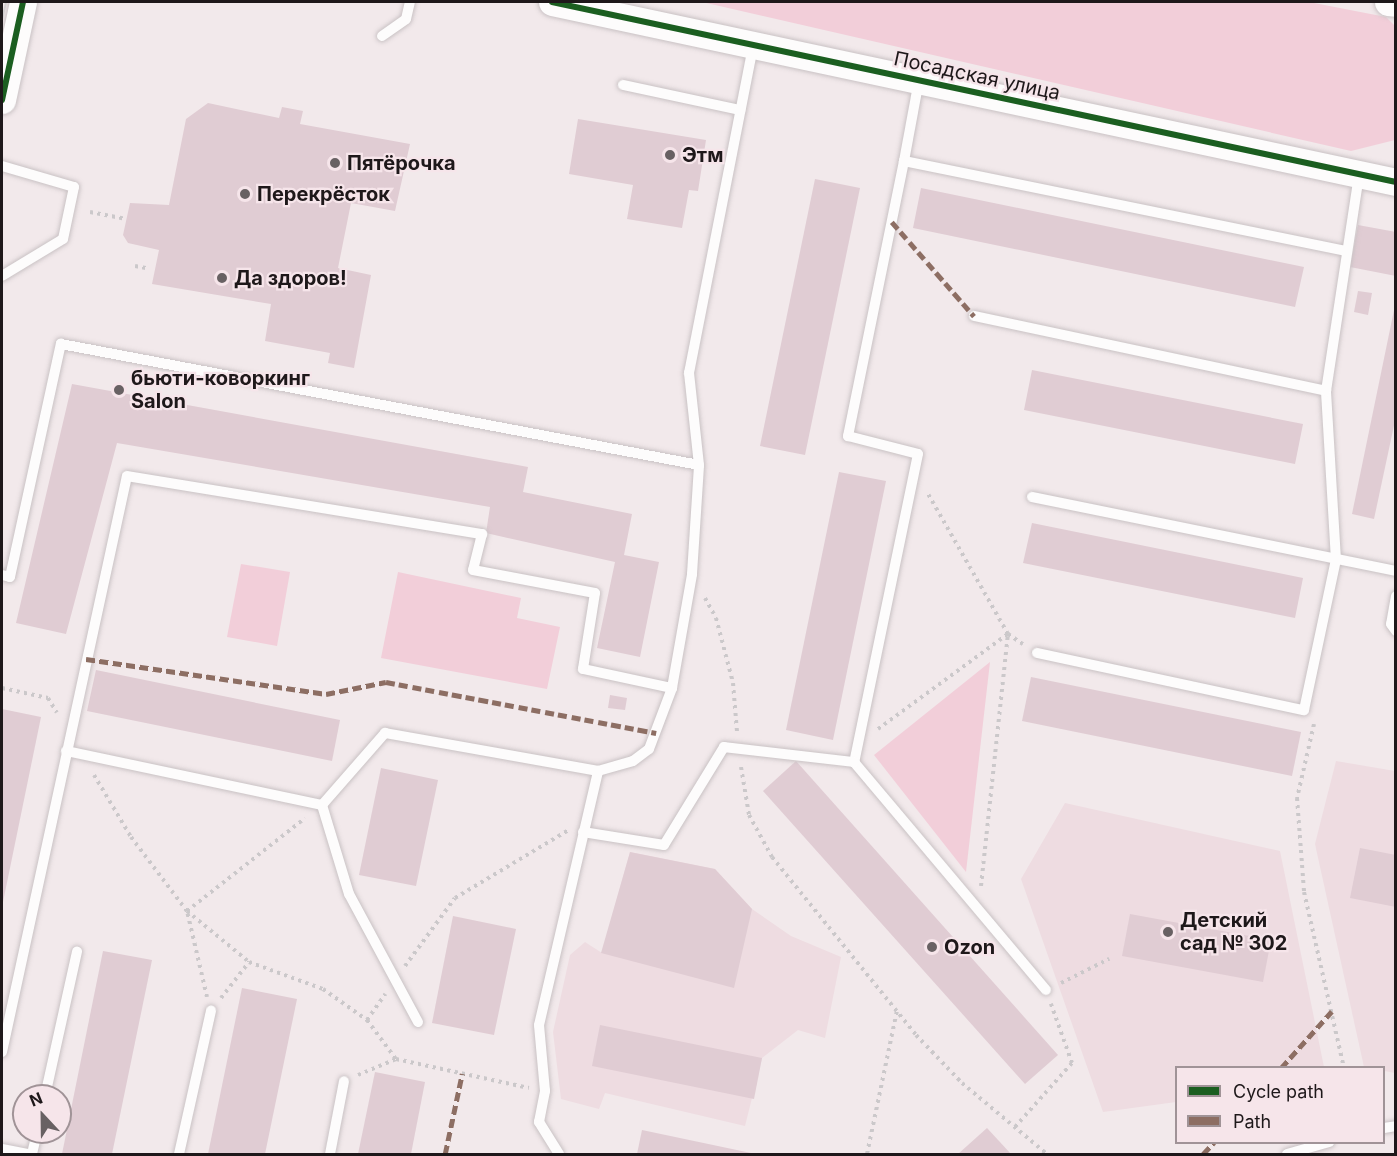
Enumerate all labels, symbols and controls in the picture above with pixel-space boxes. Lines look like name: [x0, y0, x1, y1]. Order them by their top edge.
street label: Посадская улица: [892, 47, 1062, 105]
place label: Этм: [682, 143, 723, 167]
marker: Этм: [663, 148, 677, 162]
place label: Пятёрочка: [347, 151, 455, 175]
marker: Пятёрочка: [328, 156, 342, 170]
place label: Перекрёсток: [257, 182, 390, 206]
marker: Перекрёсток: [238, 187, 252, 201]
place label: Да здоров!: [234, 266, 347, 290]
marker: Да здоров!: [215, 271, 229, 285]
place label: бьюти-коворкинг Salon: [131, 366, 310, 413]
marker: бьюти-коворкинг Salon: [112, 383, 126, 397]
place label: Детский сад № 302: [1180, 909, 1287, 956]
marker: Детский сад № 302: [1161, 925, 1175, 939]
place label: Ozon: [944, 935, 995, 959]
marker: Ozon: [925, 940, 939, 954]
legend: [1175, 1066, 1385, 1144]
text: Cycle path: [1233, 1081, 1324, 1102]
north arrow: [12, 1084, 72, 1144]
text: N: [27, 1088, 45, 1111]
text: Path: [1233, 1111, 1271, 1132]

